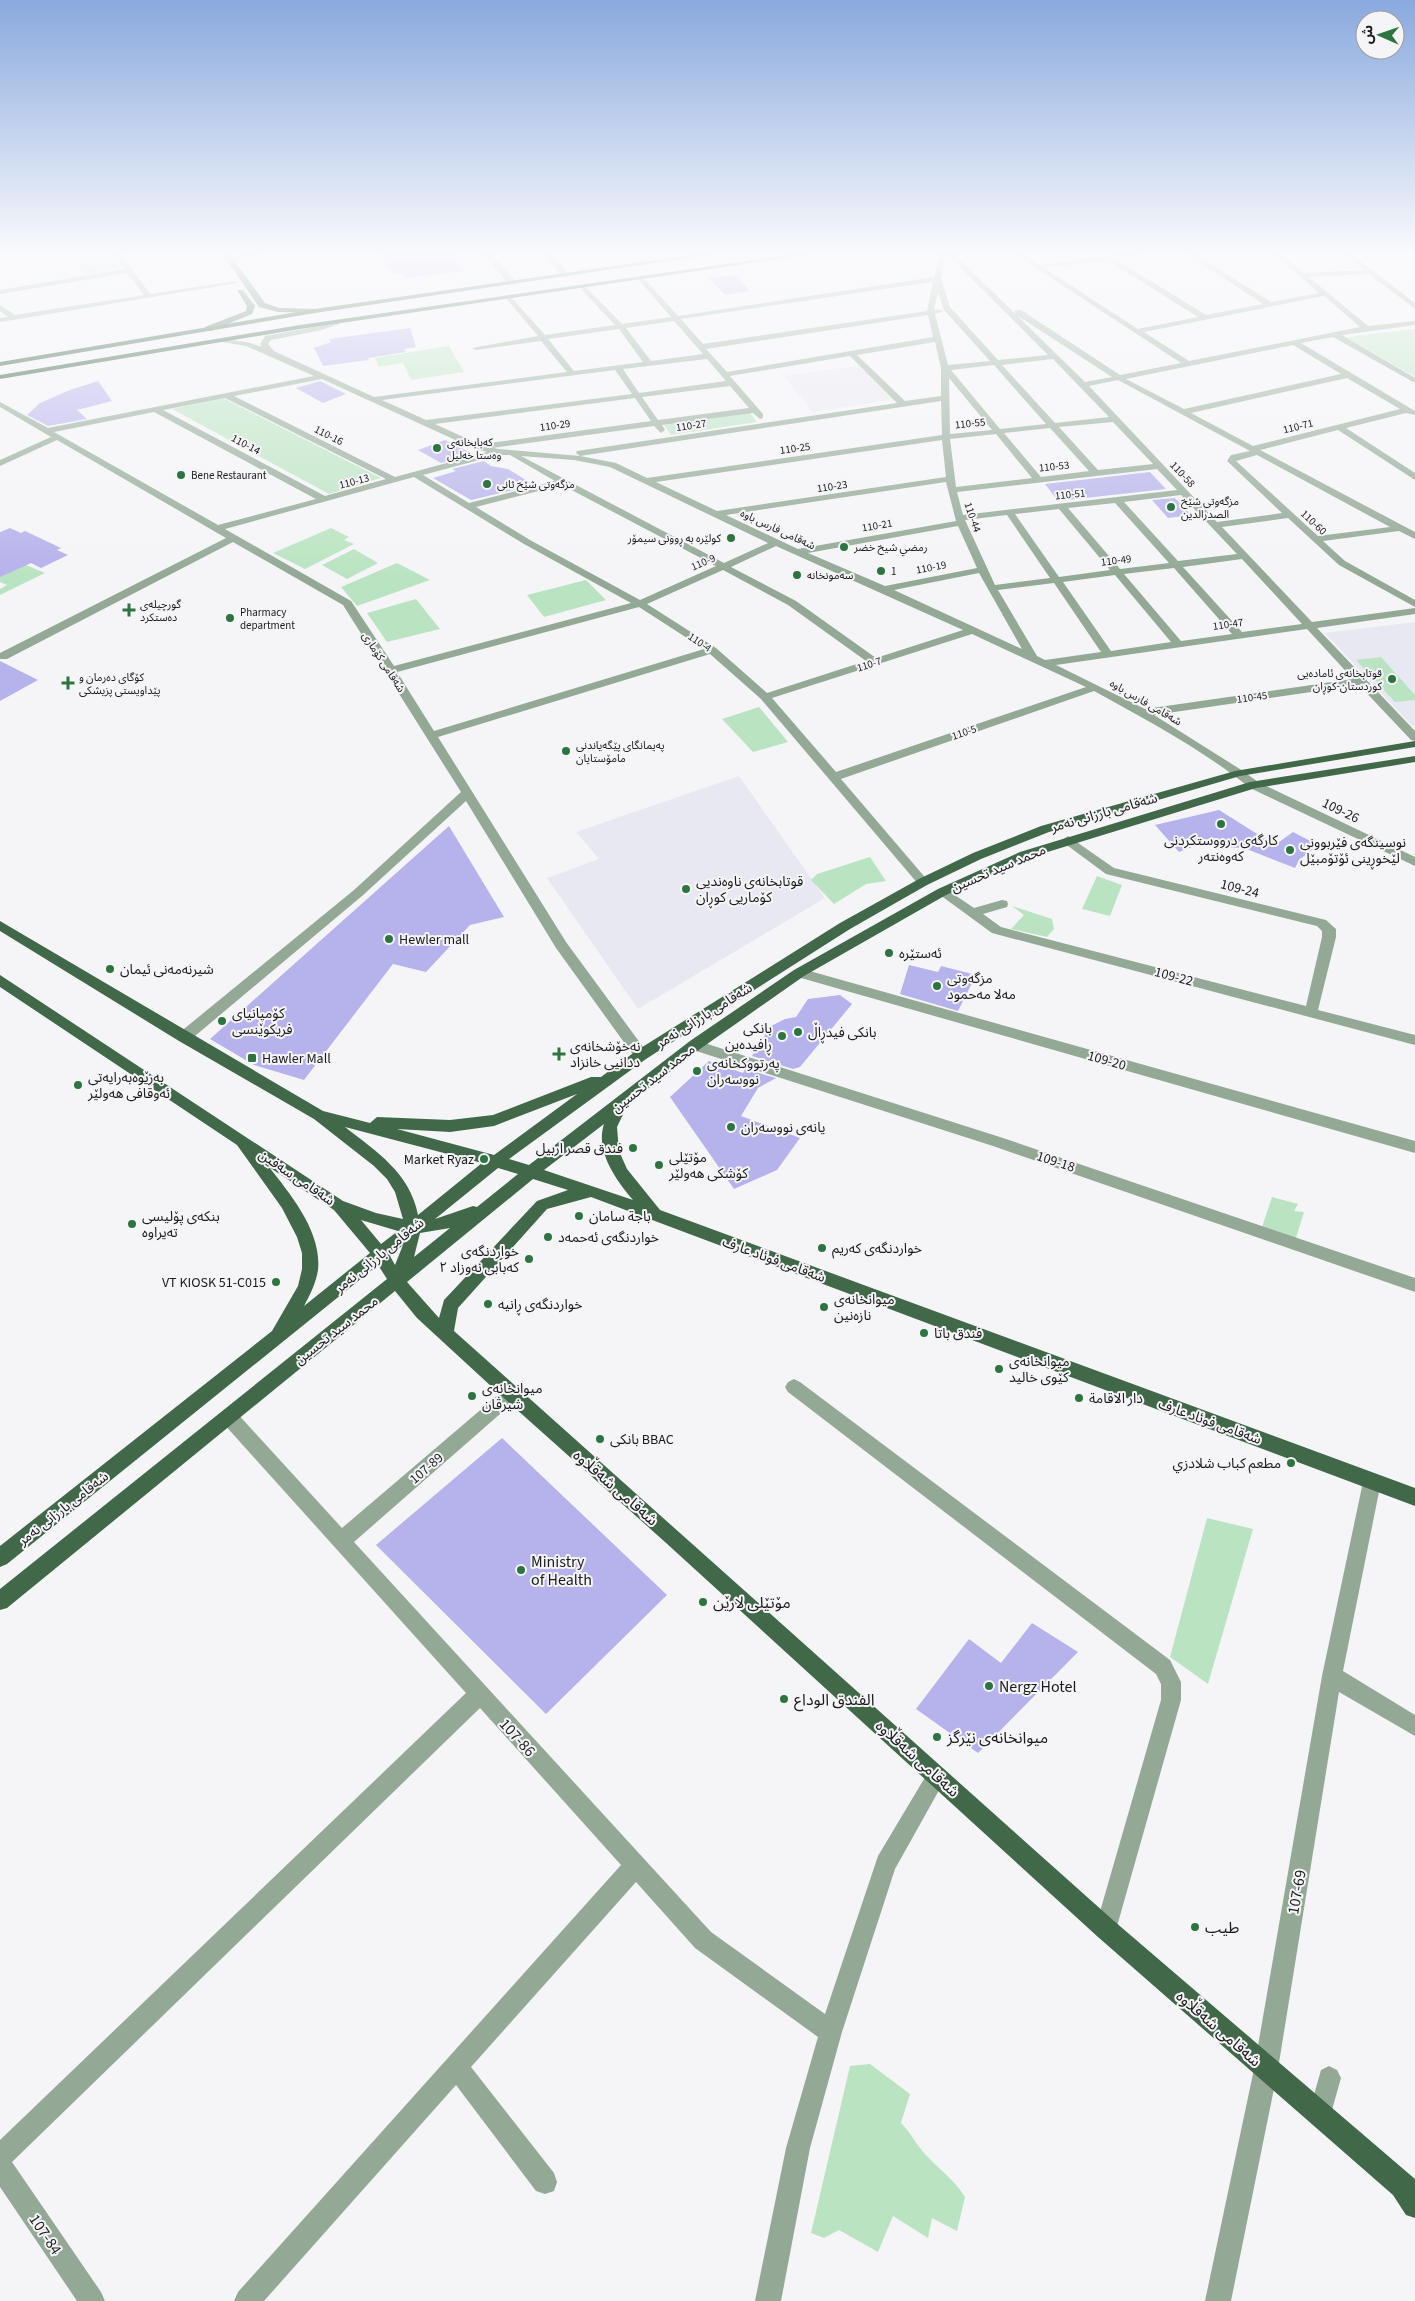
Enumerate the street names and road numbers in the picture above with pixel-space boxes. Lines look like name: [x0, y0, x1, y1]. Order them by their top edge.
street label: 110-55: [954, 414, 986, 433]
street label: 110-71: [1281, 415, 1315, 437]
street label: 110-29: [539, 416, 571, 435]
street label: 110-27: [675, 416, 707, 435]
street label: 110-16: [312, 422, 346, 449]
street label: 110-14: [229, 431, 263, 459]
street label: 110-25: [779, 439, 811, 458]
street label: 110-53: [1038, 457, 1070, 476]
street label: 110-58: [1167, 458, 1199, 491]
street label: 110-13: [337, 470, 371, 493]
street label: 110-23: [816, 477, 848, 496]
street label: 110-51: [1054, 485, 1086, 504]
street label: 110-44: [960, 500, 985, 535]
street label: شەقامی فارس باوە: [738, 506, 818, 554]
street label: 110-60: [1297, 506, 1330, 538]
street label: 110-21: [861, 515, 894, 536]
street label: 110-9: [689, 550, 718, 574]
street label: 110-49: [1100, 551, 1132, 570]
street label: 110-19: [915, 557, 948, 578]
street label: 110-47: [1212, 615, 1244, 634]
street label: شەقامی کۆماری: [358, 629, 409, 696]
street label: 110-4: [685, 629, 715, 656]
street label: 110-7: [855, 653, 884, 676]
street label: شەقامی فارس باوە: [1107, 676, 1185, 729]
street label: 110-45: [1236, 688, 1268, 707]
street label: 110-5: [950, 721, 979, 744]
street label: شەقامی بارزانی نەمر: [1048, 788, 1160, 838]
street label: 109-26: [1319, 793, 1363, 828]
street label: محمد سید تحسین: [948, 840, 1049, 898]
street label: 109-24: [1218, 875, 1261, 903]
street label: 109-22: [1152, 962, 1195, 992]
street label: شەقامی بارزانی نەمر: [652, 978, 756, 1054]
street label: محمد سید تحسین: [607, 1040, 700, 1118]
street label: 109-20: [1085, 1046, 1128, 1076]
street label: شەقامی سەفین: [254, 1145, 339, 1211]
street label: 109-18: [1034, 1146, 1077, 1178]
street label: شەقامی بارزانی نەمر: [330, 1213, 429, 1299]
street label: شەقامی فوئاد عارف: [719, 1232, 828, 1288]
street label: محمد سید تحسین: [290, 1292, 383, 1370]
street label: شەقامی فوئاد عارف: [1155, 1394, 1264, 1450]
street label: شەقامی شەقڵاوە: [568, 1443, 664, 1531]
street label: 107-89: [405, 1448, 448, 1489]
street label: شەقامی بارزانی نەمر: [13, 1467, 113, 1551]
street label: 107-86: [494, 1714, 540, 1762]
street label: شەقامی شەقڵاوە: [871, 1714, 965, 1802]
street label: 107-69: [1282, 1868, 1312, 1916]
street label: شەقامی شەقڵاوە: [1171, 1984, 1267, 2072]
street label: 107-84: [24, 2210, 67, 2259]

